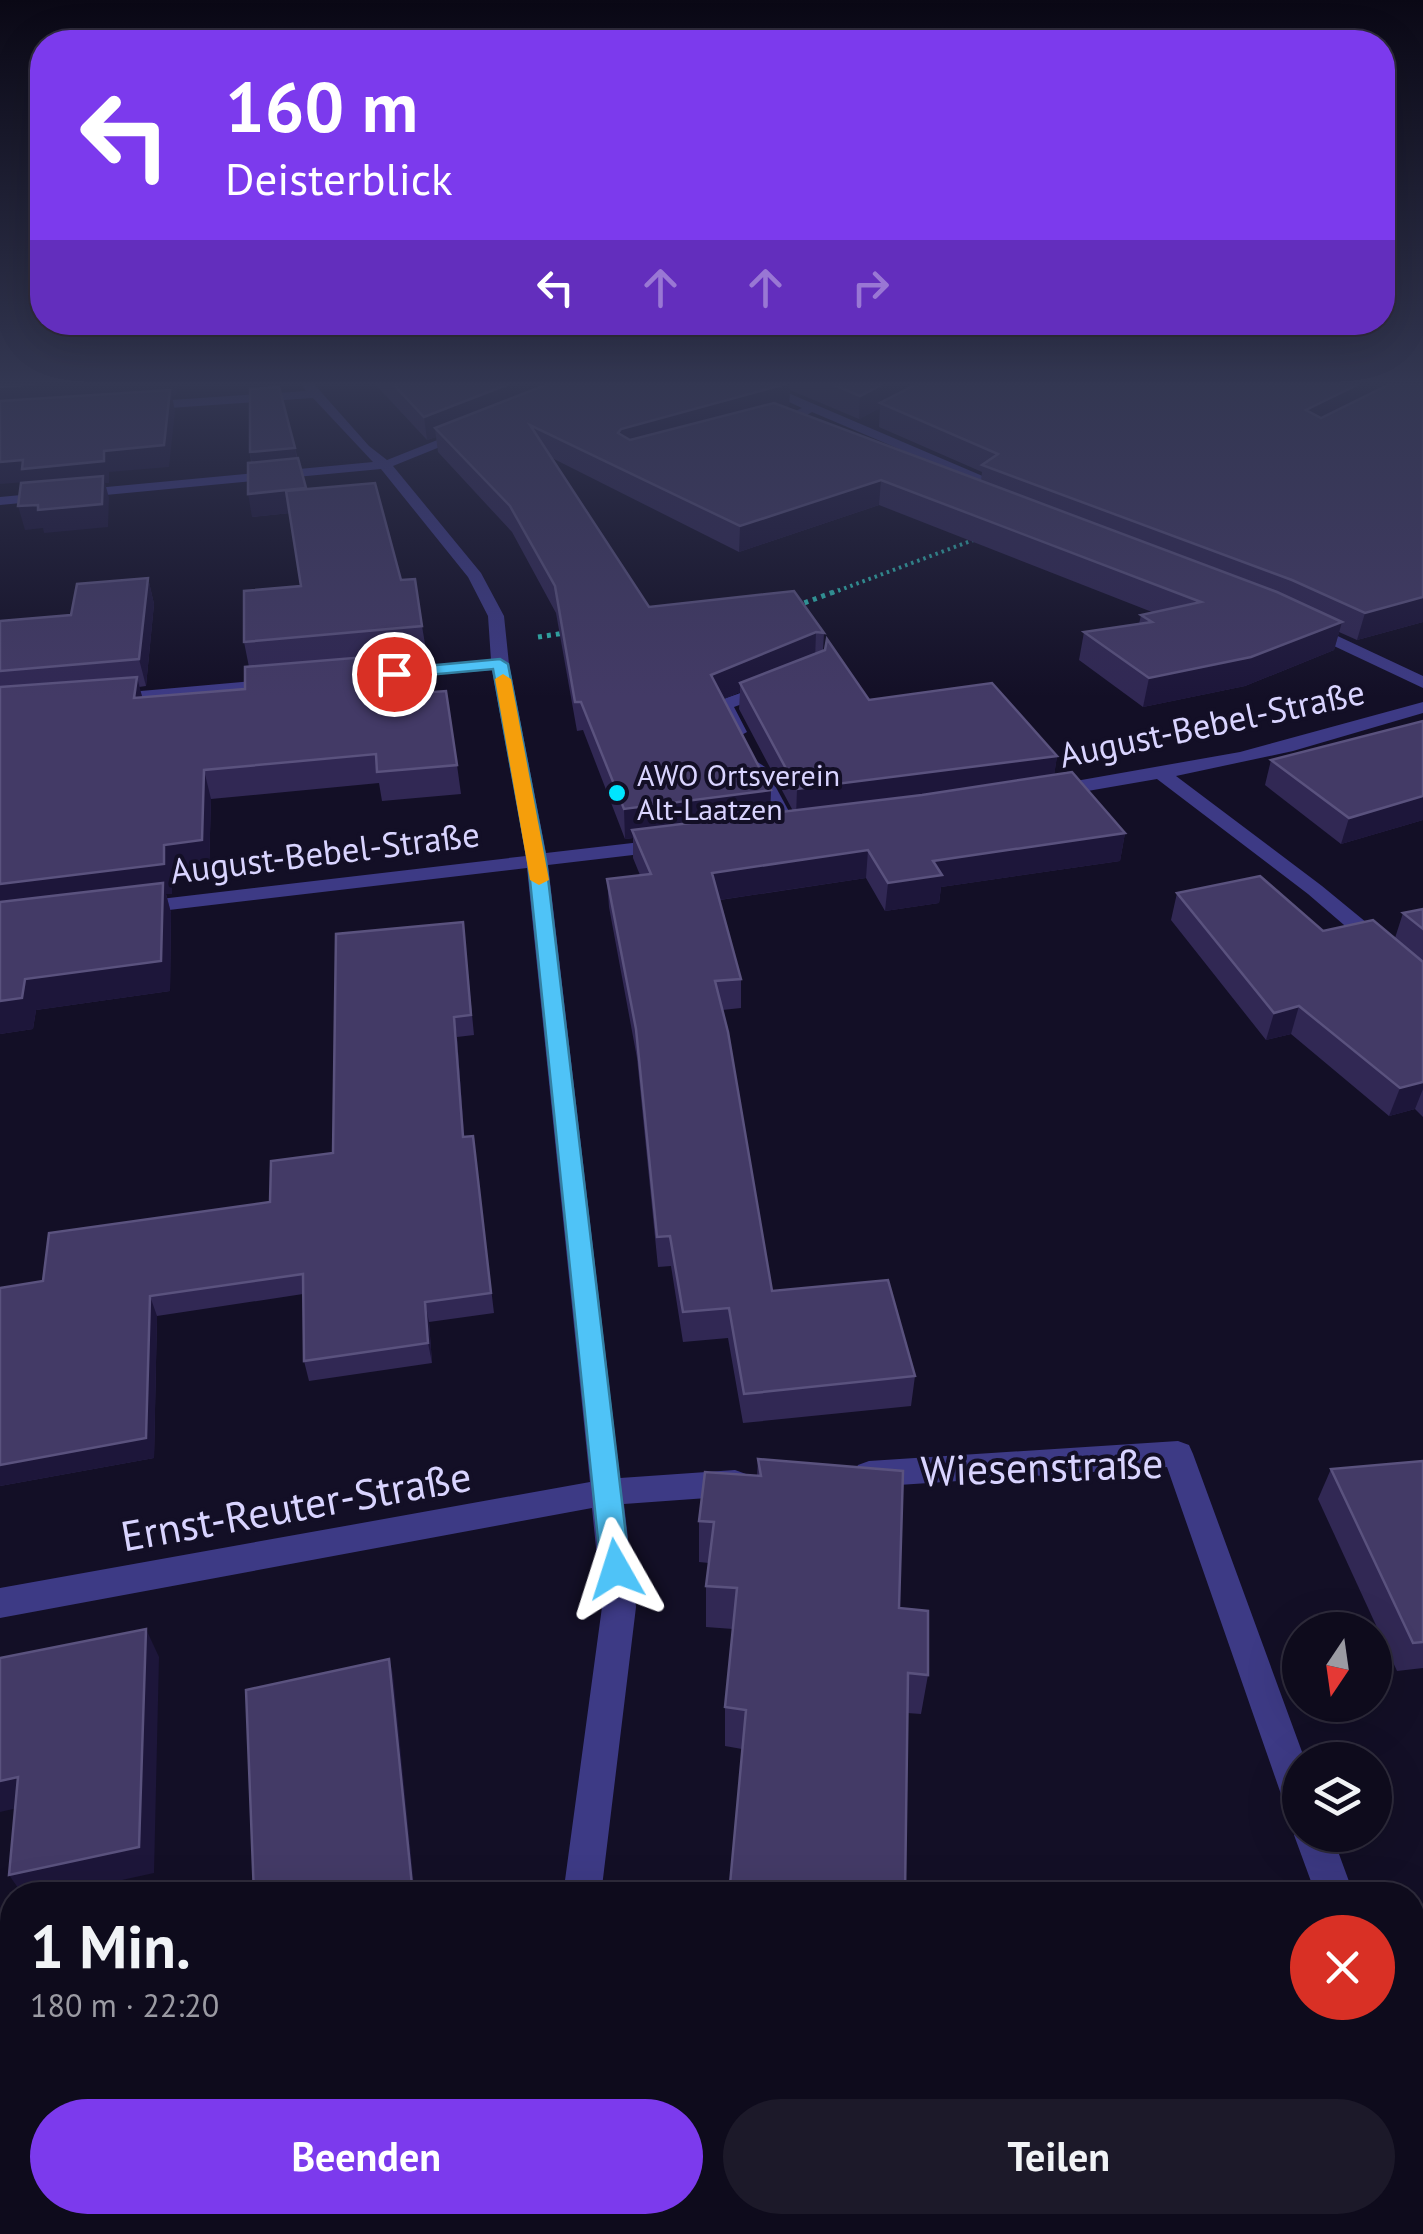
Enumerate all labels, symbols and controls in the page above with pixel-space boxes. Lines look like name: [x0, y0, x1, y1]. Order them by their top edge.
text: 160 m: [225, 61, 418, 151]
icon: left: [60, 70, 190, 200]
text: Deisterblick: [225, 149, 453, 207]
icon: left: [528, 260, 583, 315]
icon: ahead: [633, 260, 688, 315]
icon: ahead: [738, 260, 793, 315]
icon: right: [843, 260, 898, 315]
pin: [352, 632, 437, 717]
icon: arrive: [367, 647, 422, 702]
street label: August-Bebel-Straße: [1055, 668, 1369, 778]
place label: AWO Ortsverein Alt-Laatzen: [637, 755, 840, 828]
marker: AWO Ortsverein Alt-Laatzen: [606, 782, 628, 804]
street label: August-Bebel-Straße: [168, 810, 482, 894]
street label: Wiesenstraße: [920, 1435, 1164, 1498]
street label: Ernst-Reuter-Straße: [116, 1448, 475, 1563]
position arrow: [564, 1517, 668, 1621]
north arrow: [1282, 1612, 1392, 1722]
map controls: [1282, 1612, 1392, 1852]
button: layers: [1282, 1742, 1392, 1852]
text: 1 Min.: [30, 1907, 191, 1985]
button: close: [1290, 1915, 1395, 2020]
text: 180 m · 22:20: [30, 1984, 219, 2026]
button: Beenden: [30, 2099, 703, 2214]
button: Teilen: [723, 2099, 1395, 2214]

